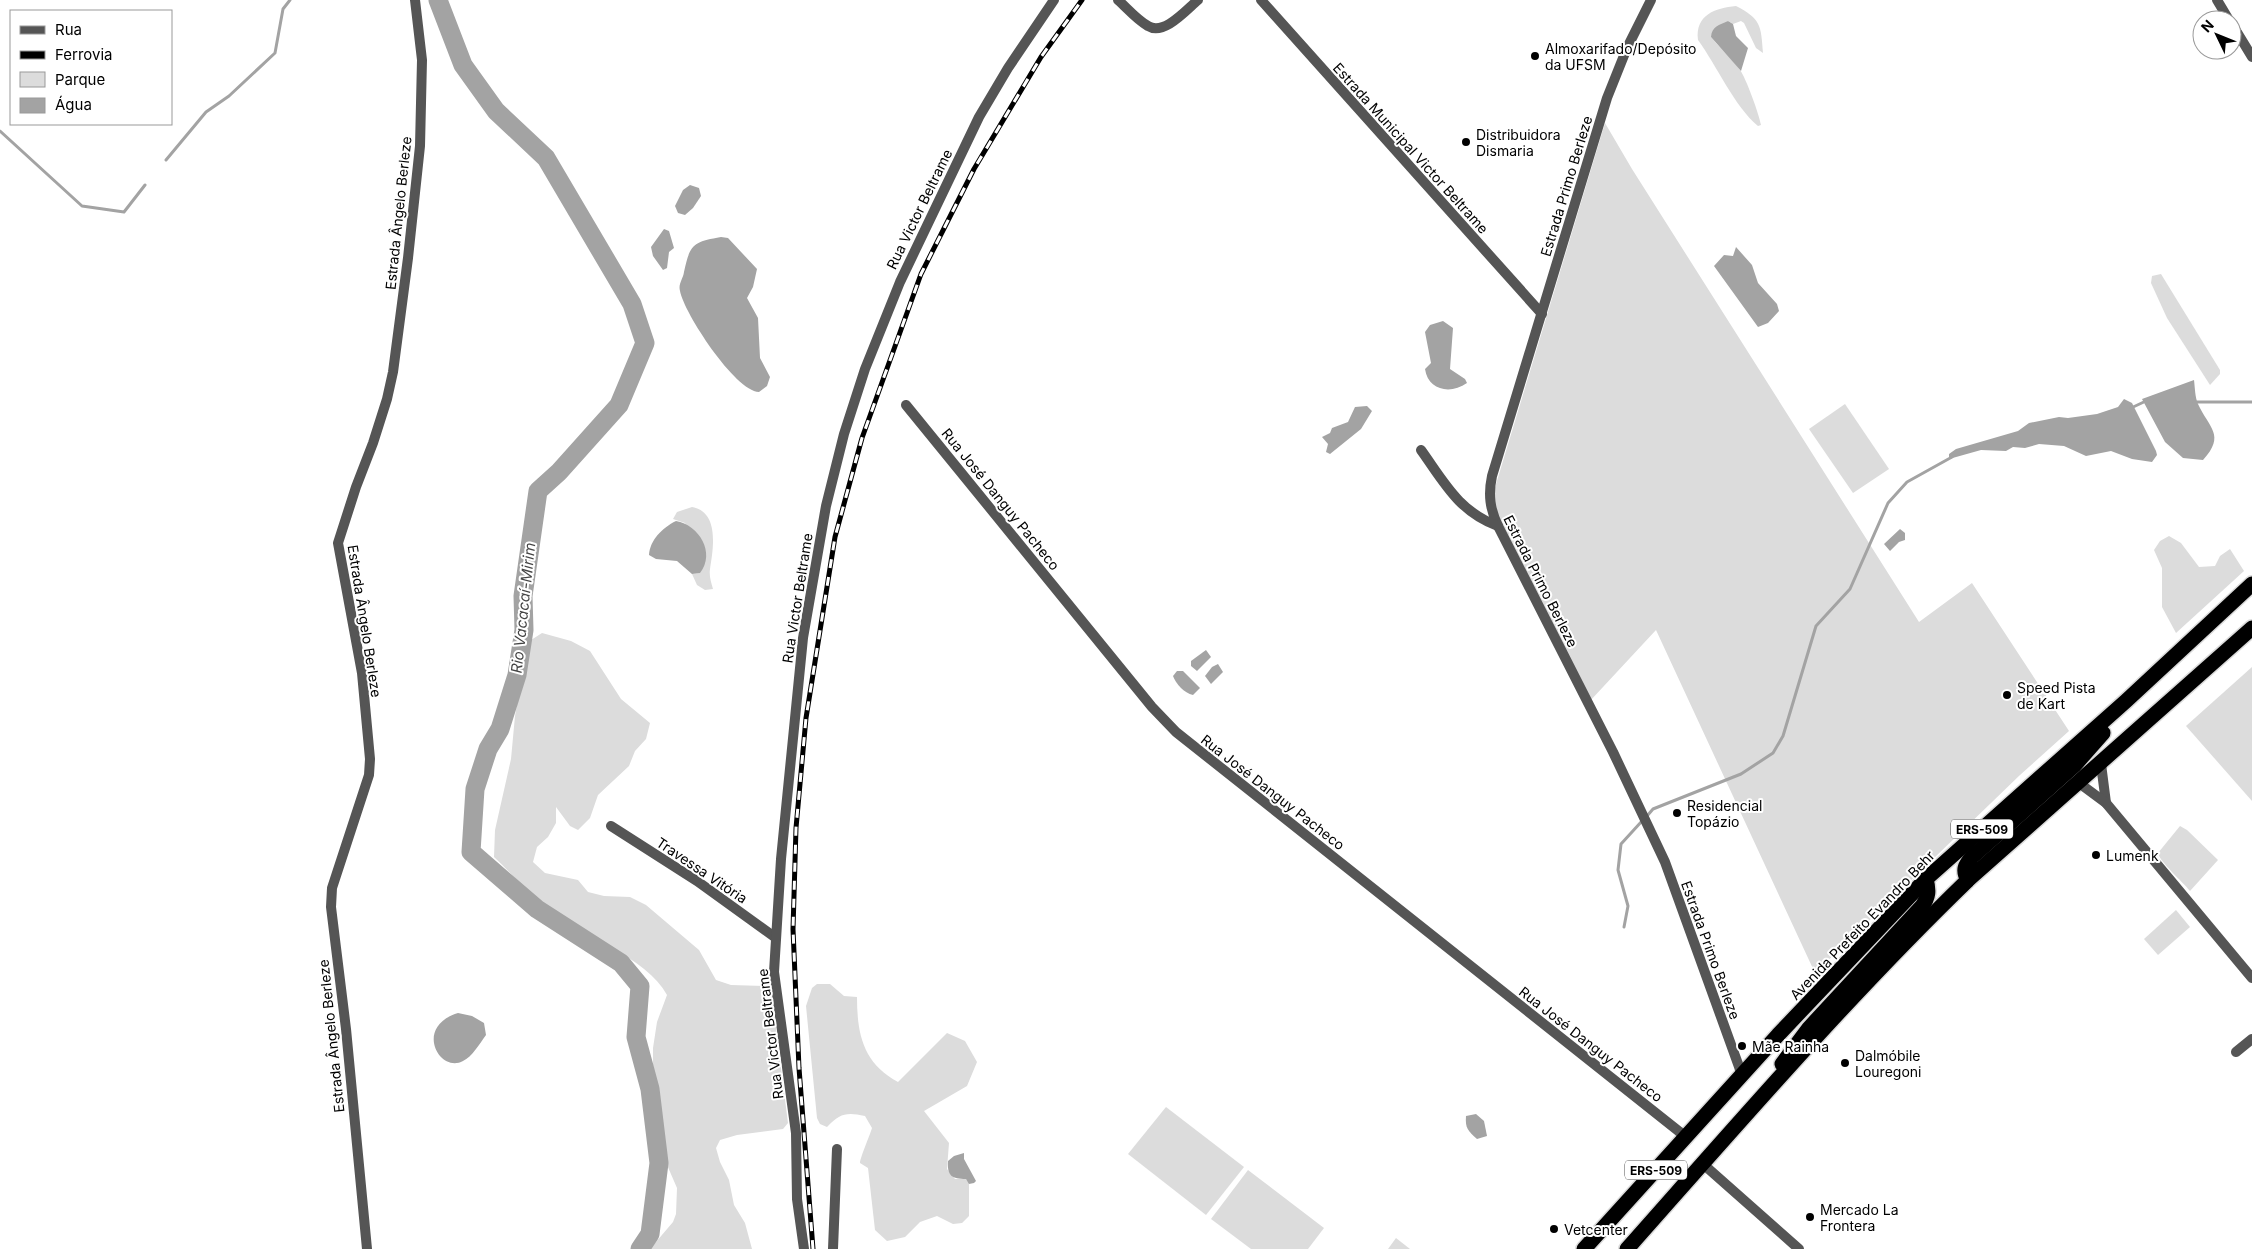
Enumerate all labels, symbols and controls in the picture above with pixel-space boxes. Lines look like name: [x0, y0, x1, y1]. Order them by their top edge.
legend: [10, 10, 172, 125]
north arrow: [2192, 10, 2242, 60]
text: N: [2197, 16, 2217, 35]
text: Rua: [55, 20, 82, 39]
place label: Almoxarifado/Depósito da UFSM: [1545, 40, 1696, 73]
text: Ferrovia: [55, 45, 112, 64]
marker: Almoxarifado/Depósito da UFSM: [1529, 50, 1541, 62]
street label: Estrada Municipal Victor Beltrame: [1330, 59, 1492, 237]
text: Parque: [55, 70, 105, 89]
text: Água: [55, 95, 92, 114]
street label: Estrada Primo Berleze: [1537, 114, 1595, 258]
place label: Distribuidora Dismaria: [1476, 126, 1561, 159]
street label: Estrada Ângelo Berleze: [381, 135, 415, 291]
marker: Distribuidora Dismaria: [1460, 136, 1472, 148]
street label: Rua Victor Beltrame: [883, 146, 955, 272]
street label: Rua José Danguy Pacheco: [939, 425, 1063, 573]
street label: Estrada Primo Berleze: [1500, 512, 1582, 650]
street label: Rua Victor Beltrame: [778, 532, 816, 664]
water label: Rio Vacacaí-Mirim: [507, 542, 539, 674]
street label: Estrada Ângelo Berleze: [345, 544, 385, 698]
place label: Speed Pista de Kart: [2017, 679, 2096, 712]
marker: Speed Pista de Kart: [2001, 689, 2013, 701]
street label: Rua José Danguy Pacheco: [1198, 731, 1348, 853]
place label: Residencial Topázio: [1687, 797, 1762, 830]
marker: Residencial Topázio: [1671, 807, 1683, 819]
road number: ERS-509: [1951, 820, 2013, 839]
street label: Travessa Vitória: [653, 833, 751, 907]
street label: Avenida Prefeito Evandro Behr: [1786, 847, 1938, 1003]
place label: Lumenk: [2106, 847, 2159, 864]
marker: Lumenk: [2090, 849, 2102, 861]
street label: Estrada Primo Berleze: [1678, 878, 1744, 1022]
street label: Estrada Ângelo Berleze: [314, 958, 348, 1114]
street label: Rua Victor Beltrame: [754, 968, 786, 1100]
street label: Rua José Danguy Pacheco: [1516, 983, 1666, 1105]
place label: Mãe Rainha: [1752, 1038, 1829, 1055]
marker: Mãe Rainha: [1736, 1040, 1748, 1052]
place label: Dalmóbile Louregoni: [1855, 1047, 1921, 1080]
marker: Dalmóbile Louregoni: [1839, 1057, 1851, 1069]
road number: ERS-509: [1625, 1160, 1687, 1180]
place label: Mercado La Frontera: [1820, 1201, 1899, 1234]
marker: Mercado La Frontera: [1804, 1211, 1816, 1223]
place label: Vetcenter: [1564, 1221, 1628, 1238]
marker: Vetcenter: [1548, 1223, 1560, 1235]

